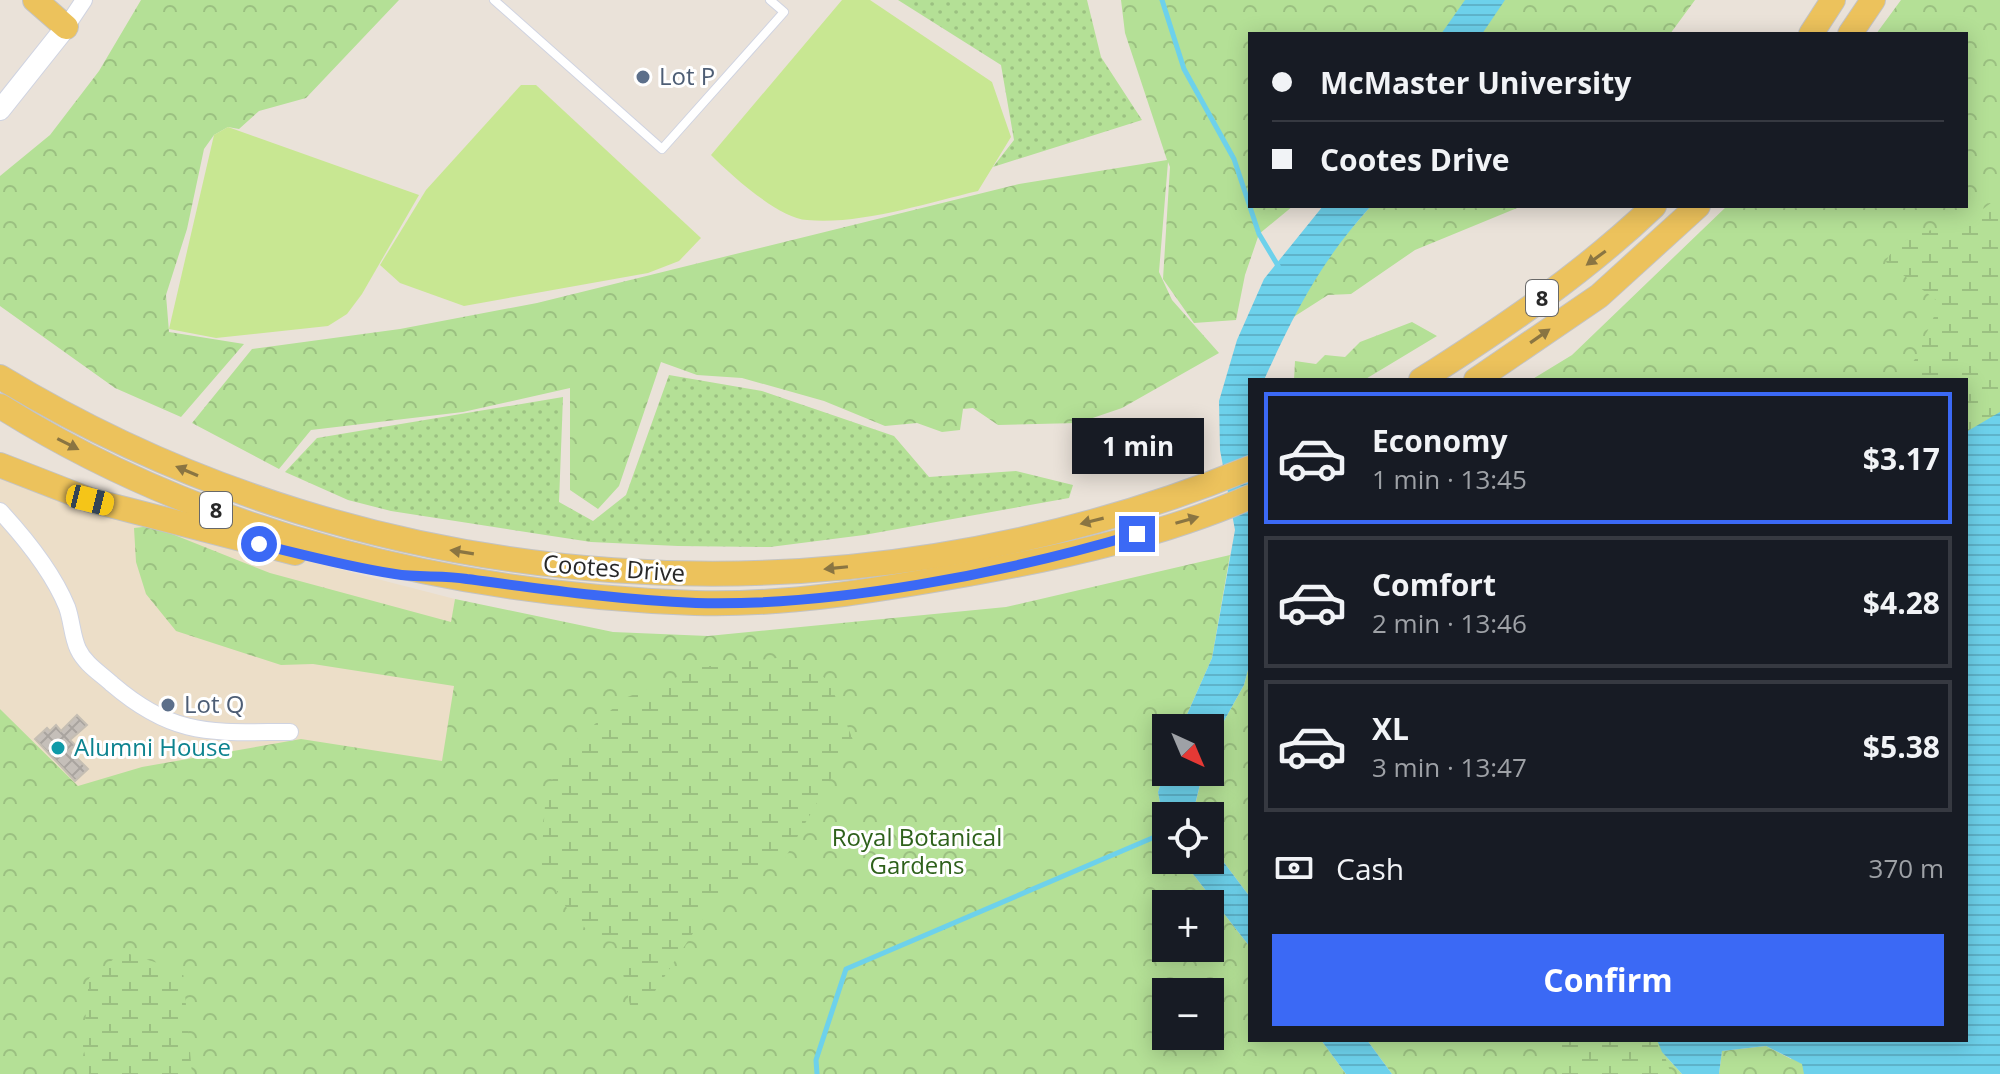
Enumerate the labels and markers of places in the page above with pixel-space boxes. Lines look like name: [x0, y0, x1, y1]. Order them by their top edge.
place label: Lot P: [659, 59, 715, 92]
marker: Lot P: [634, 68, 652, 86]
place label: Lot Q: [184, 687, 244, 720]
marker: Lot Q: [159, 696, 177, 714]
place label: Alumni House: [74, 730, 231, 763]
marker: Alumni House: [49, 739, 67, 757]

